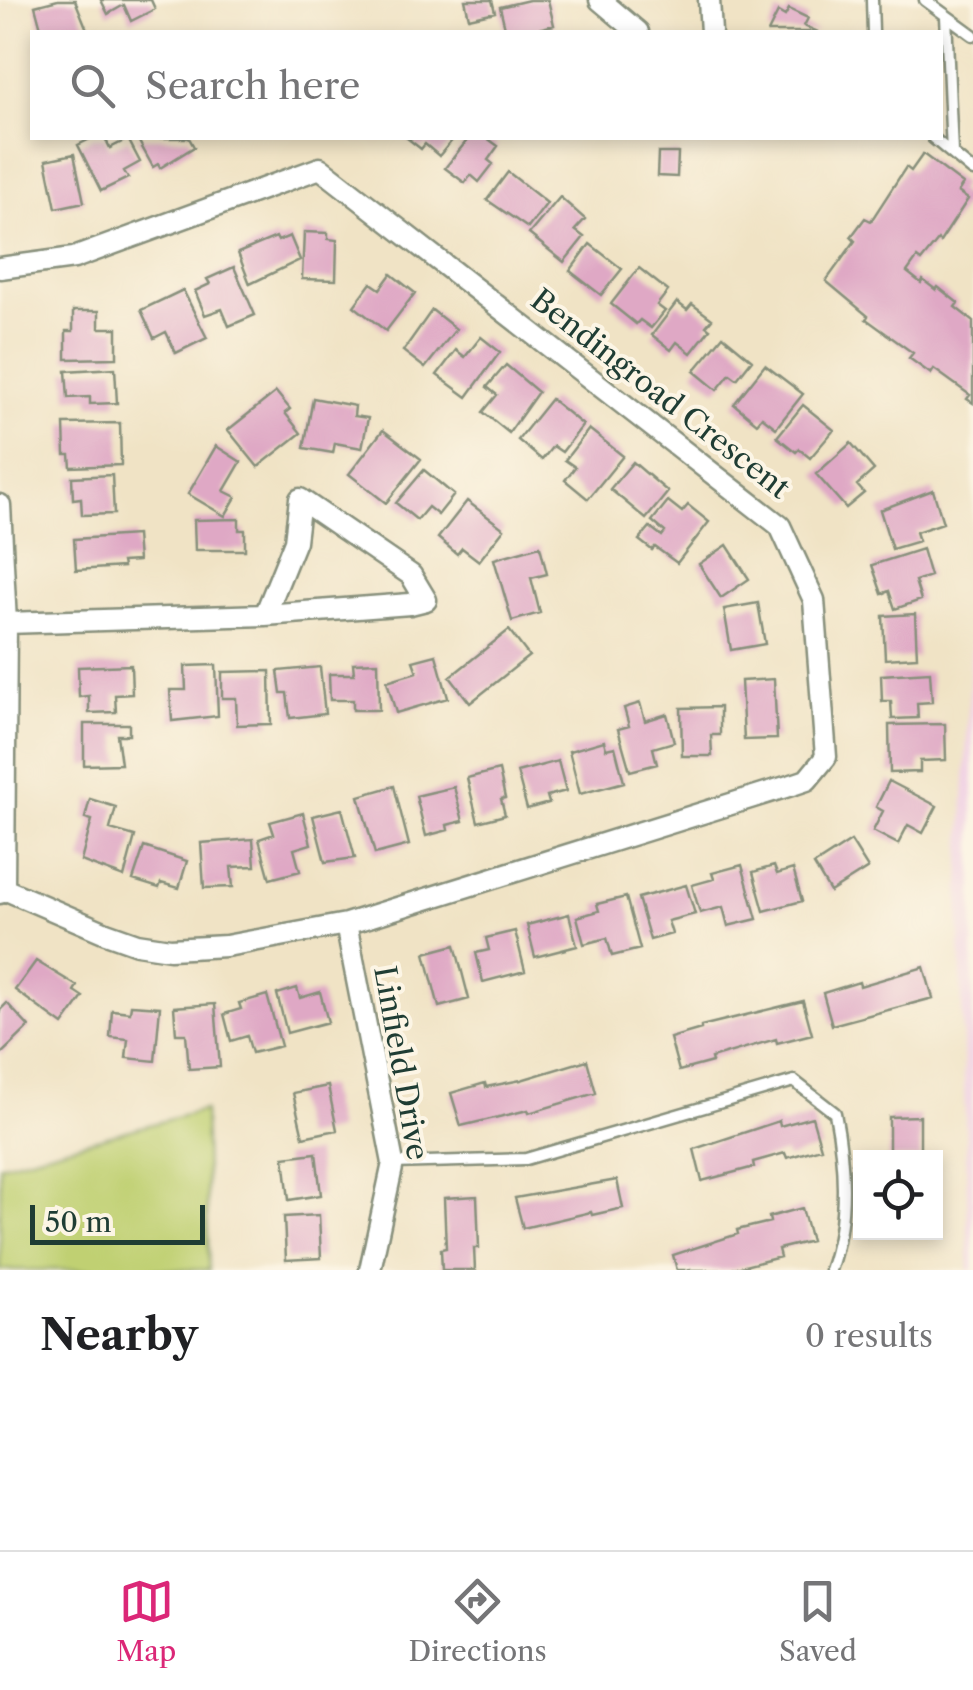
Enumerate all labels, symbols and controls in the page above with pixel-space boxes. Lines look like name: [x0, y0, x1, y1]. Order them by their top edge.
search box: [30, 30, 943, 140]
icon: search: [65, 58, 120, 113]
text: Search here: [145, 62, 360, 109]
street label: Bendingroad Crescent: [523, 281, 797, 506]
street label: Linfield Drive: [366, 963, 437, 1163]
map controls: [853, 1150, 943, 1240]
button: locate: [853, 1150, 943, 1240]
scale bar: [30, 1200, 205, 1244]
text: 50 m: [45, 1205, 112, 1239]
text: Nearby: [40, 1309, 198, 1361]
text: 0 results: [805, 1316, 933, 1355]
tab: Map: [116, 1574, 176, 1668]
tab: Directions: [408, 1574, 547, 1668]
tab: Saved: [779, 1574, 857, 1668]

